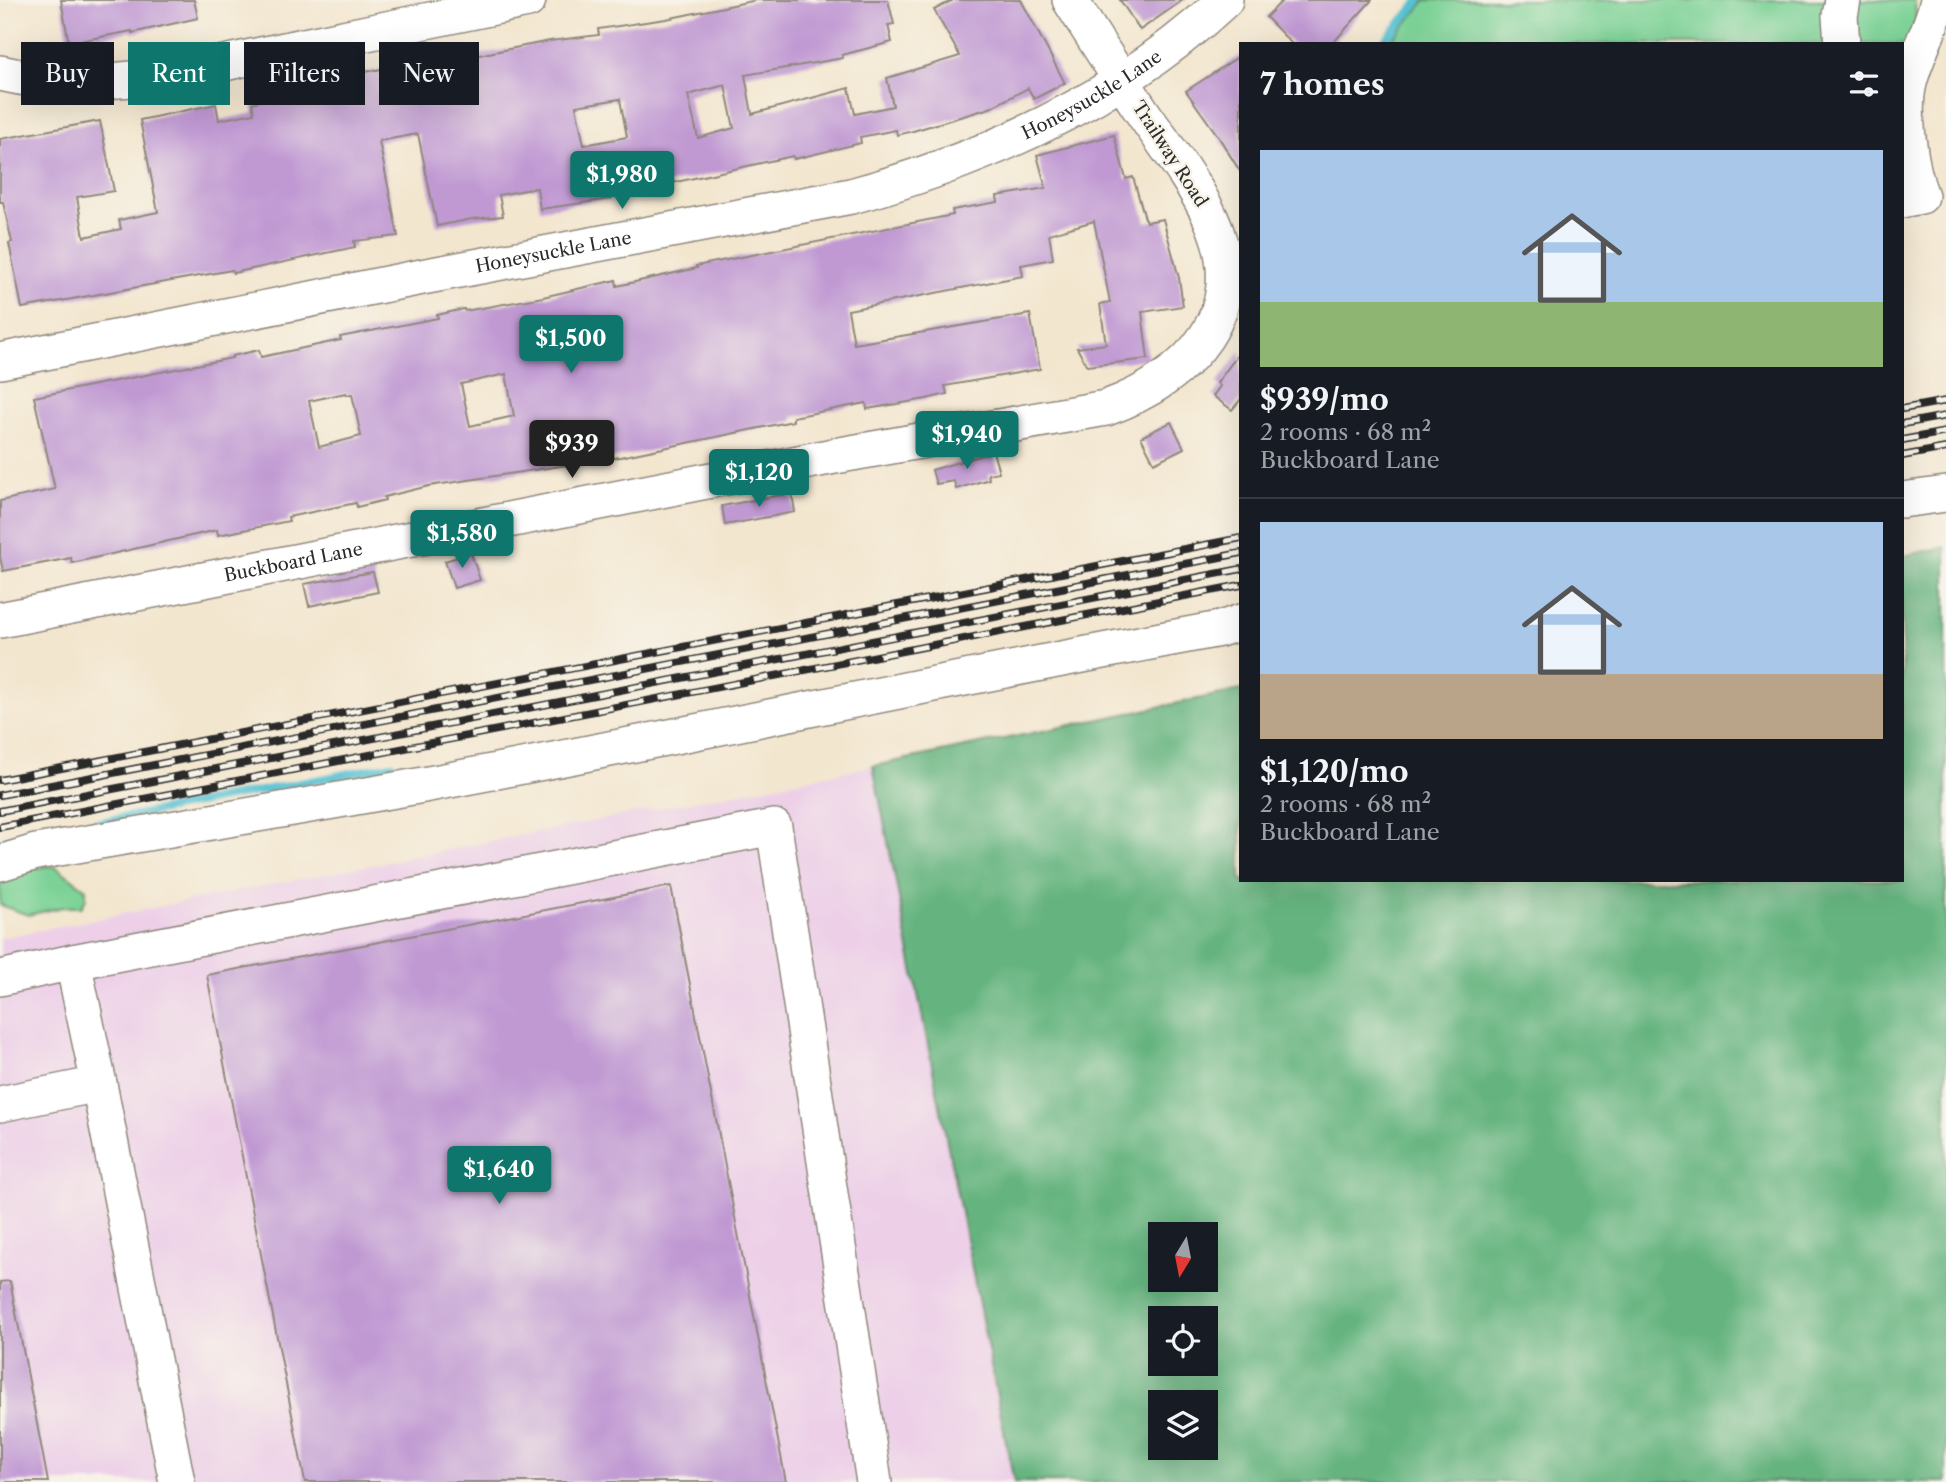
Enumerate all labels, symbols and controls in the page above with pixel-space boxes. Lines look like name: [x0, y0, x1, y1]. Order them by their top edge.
chip: Buy: [21, 42, 114, 105]
chip: Rent: [128, 42, 230, 105]
chip: Filters: [244, 42, 365, 105]
chip: New: [379, 42, 479, 105]
street label: Honeysuckle Lane: [1018, 46, 1166, 144]
icon: filters: [1845, 65, 1883, 103]
text: 7 homes: [1260, 66, 1385, 103]
street label: Trailway Road: [1127, 97, 1213, 211]
pin: $1,980: [565, 152, 679, 211]
text: $1,980: [586, 160, 658, 188]
icon: home: [1509, 195, 1635, 321]
street label: Honeysuckle Lane: [473, 227, 633, 278]
pin: $1,500: [514, 316, 628, 375]
text: $1,500: [535, 324, 607, 352]
text: $939/mo: [1260, 381, 1389, 418]
pin: $1,940: [910, 412, 1024, 471]
text: 2 rooms · 68 m²: [1260, 418, 1431, 446]
pin: $939: [531, 420, 613, 480]
text: $1,940: [932, 420, 1002, 448]
text: $939: [545, 429, 599, 457]
text: Buckboard Lane: [1260, 446, 1440, 474]
pin: $1,120: [702, 449, 816, 509]
text: $1,120: [725, 458, 793, 486]
pin: $1,580: [405, 510, 519, 570]
text: $1,580: [426, 519, 498, 547]
street label: Buckboard Lane: [222, 538, 365, 587]
icon: home: [1509, 567, 1635, 693]
text: $1,120/mo: [1260, 753, 1409, 790]
text: 2 rooms · 68 m²: [1260, 790, 1431, 818]
text: Buckboard Lane: [1260, 818, 1440, 846]
pin: $1,640: [442, 1146, 556, 1206]
text: $1,640: [463, 1155, 535, 1183]
north arrow: [1148, 1222, 1218, 1292]
map controls: [1148, 1222, 1218, 1460]
button: locate: [1148, 1306, 1218, 1376]
button: layers: [1148, 1390, 1218, 1460]

